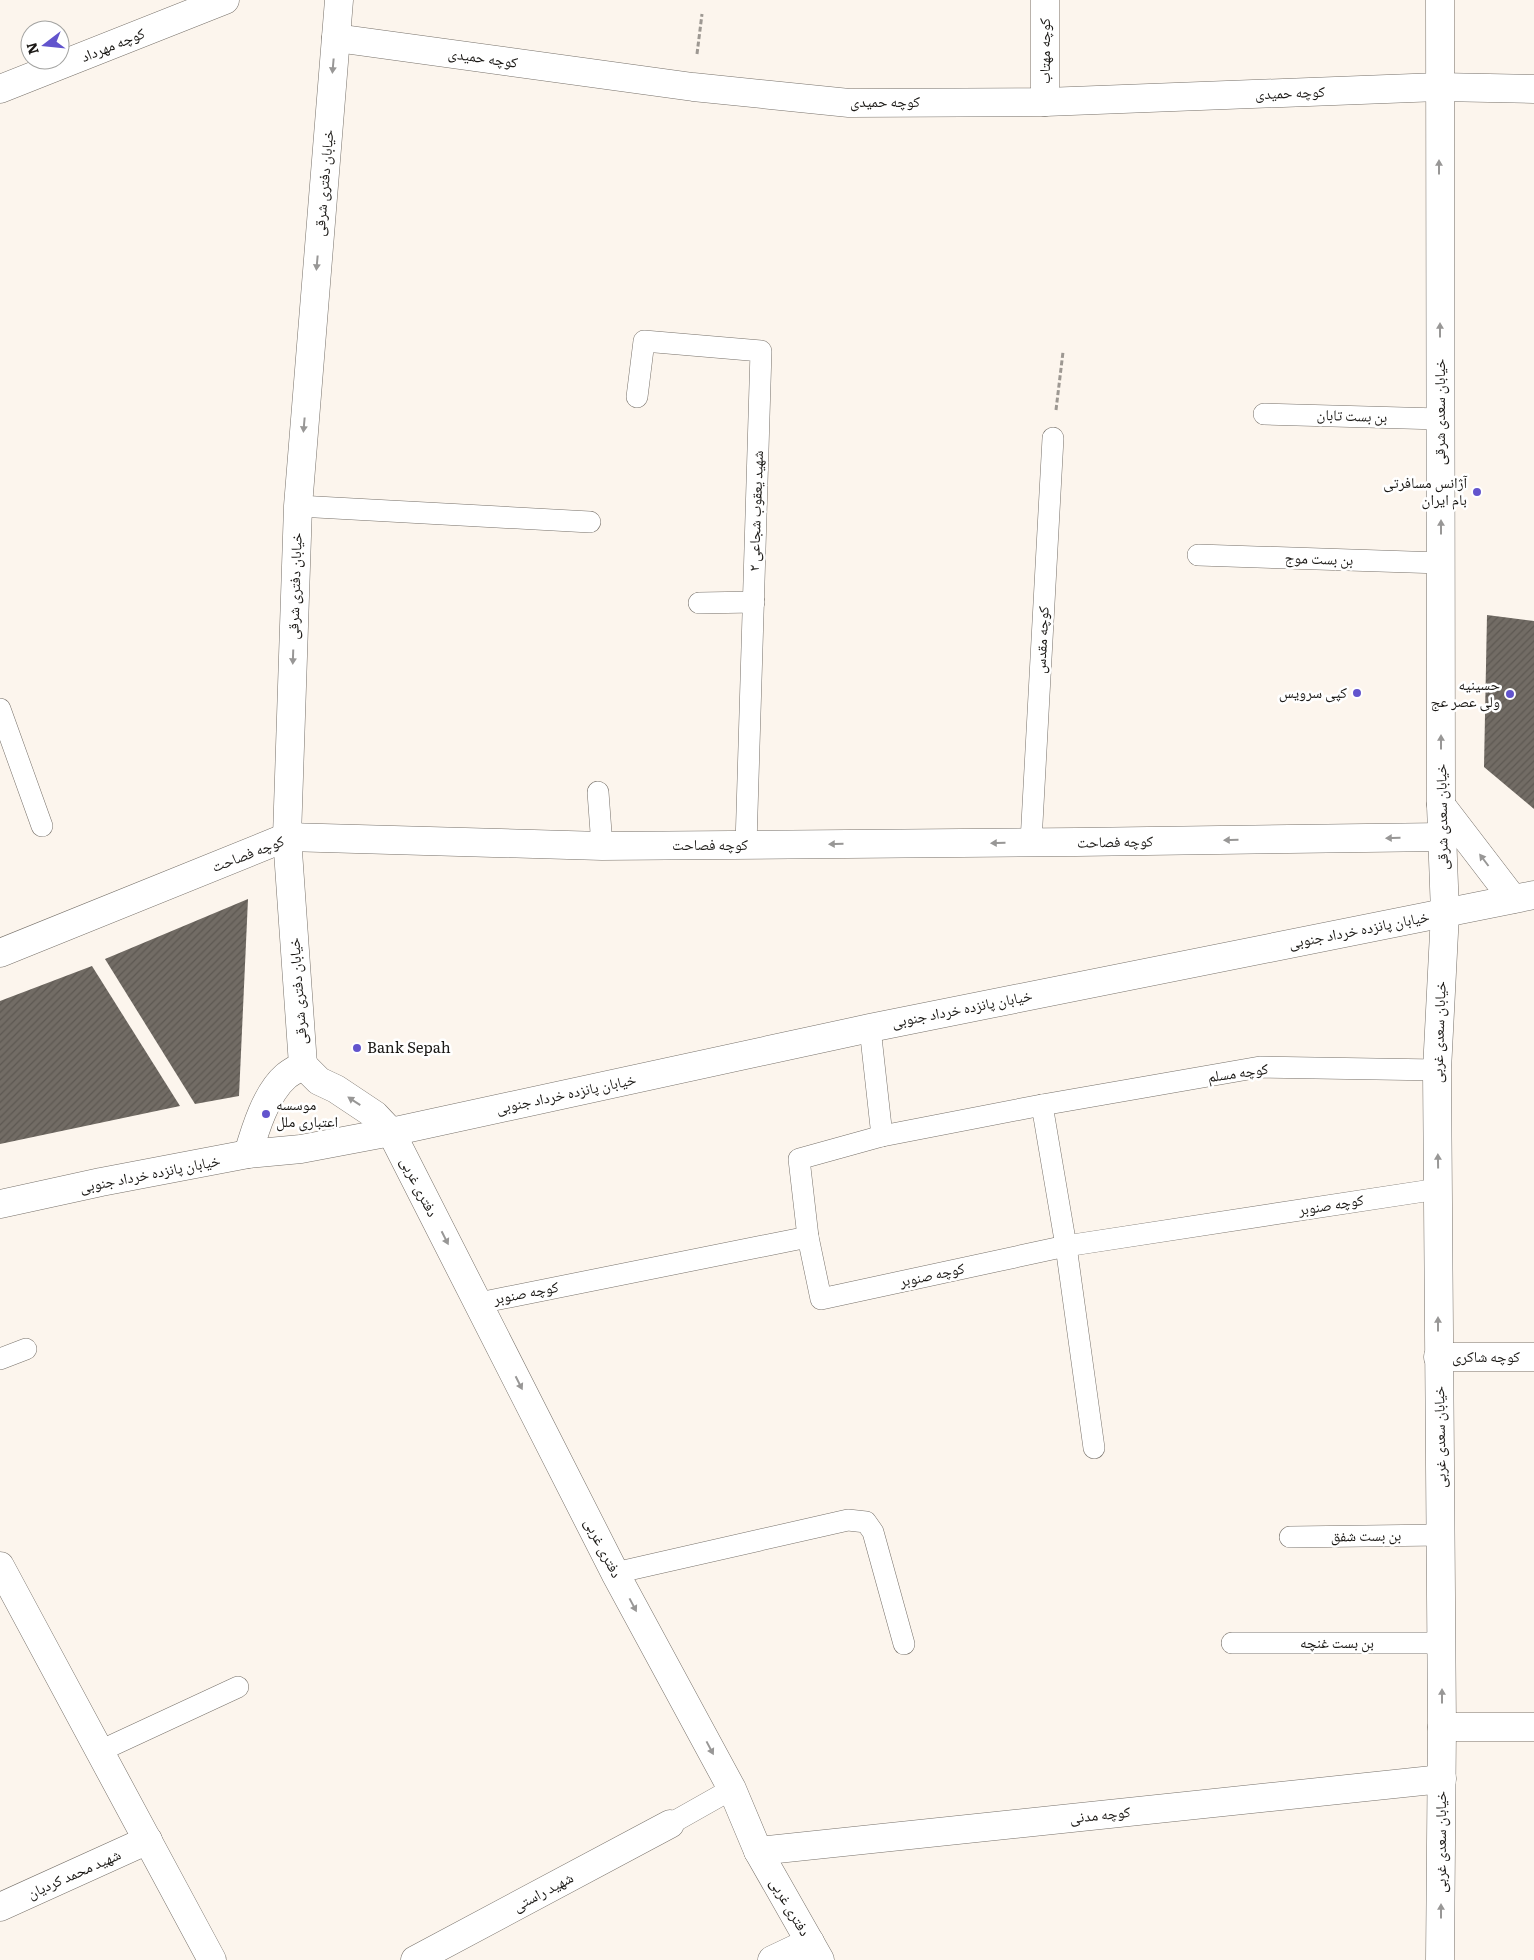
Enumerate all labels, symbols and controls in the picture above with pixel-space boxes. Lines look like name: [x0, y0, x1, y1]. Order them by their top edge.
street label: کوچه مهتاب: [1032, 18, 1055, 84]
north arrow: [20, 20, 70, 70]
street label: کوچه مهرداد: [77, 20, 148, 67]
text: N: [20, 40, 43, 57]
street label: کوچه حمیدی: [447, 40, 520, 73]
one-way arrow: [329, 58, 337, 74]
street label: کوچه حمیدی: [1255, 79, 1325, 104]
street label: کوچه حمیدی: [850, 89, 920, 112]
street label: خیابان دفتری شرقی: [306, 128, 339, 237]
one-way arrow: [1435, 159, 1443, 175]
one-way arrow: [313, 255, 321, 271]
one-way arrow: [1436, 321, 1444, 337]
street label: خیابان سعدی شرقی: [1427, 358, 1450, 465]
street label: بن بست تابان: [1316, 402, 1388, 427]
one-way arrow: [300, 417, 308, 433]
street label: شهید یعقوب شجاعی ۲: [741, 450, 768, 572]
place label: آژانس مسافرتی بام ایران: [1383, 470, 1468, 510]
marker: آژانس مسافرتی بام ایران: [1471, 486, 1483, 498]
one-way arrow: [1437, 519, 1445, 535]
street label: خیابان دفتری شرقی: [280, 532, 307, 640]
street label: بن بست موج: [1284, 545, 1354, 570]
street label: کوچه مقدس: [1027, 606, 1054, 674]
one-way arrow: [289, 649, 297, 665]
place label: حسینیه ولی عصر عج: [1431, 672, 1500, 712]
place label: کپی سرویس: [1279, 680, 1347, 703]
marker: کپی سرویس: [1351, 687, 1363, 699]
marker: حسینیه ولی عصر عج: [1504, 688, 1516, 700]
one-way arrow: [1437, 734, 1445, 750]
street label: خیابان سعدی شرقی: [1428, 763, 1453, 870]
street label: کوچه فصاحت: [208, 828, 287, 877]
street label: کوچه فصاحت: [1077, 828, 1153, 853]
street label: کوچه فصاحت: [672, 832, 748, 855]
one-way arrow: [1385, 834, 1401, 842]
one-way arrow: [1223, 836, 1239, 844]
one-way arrow: [990, 839, 1006, 847]
one-way arrow: [828, 840, 844, 848]
one-way arrow: [1478, 854, 1489, 867]
street label: خیابان پانزده خرداد جنوبی: [1286, 904, 1431, 953]
street label: خیابان دفتری شرقی: [281, 936, 312, 1045]
street label: خیابان سعدی غربی: [1424, 980, 1451, 1083]
street label: خیابان پانزده خرداد جنوبی: [889, 983, 1034, 1032]
place label: Bank Sepah: [367, 1035, 451, 1058]
marker: Bank Sepah: [351, 1042, 363, 1054]
street label: کوچه مسلم: [1206, 1056, 1270, 1087]
street label: خیابان پانزده خرداد جنوبی: [493, 1066, 638, 1119]
place label: موسسه اعتباری ملل: [276, 1092, 338, 1132]
one-way arrow: [347, 1096, 361, 1106]
marker: موسسه اعتباری ملل: [260, 1108, 272, 1120]
street label: خیابان پانزده خرداد جنوبی: [77, 1148, 222, 1197]
street label: دفتری غربی: [395, 1152, 445, 1220]
one-way arrow: [1434, 1153, 1442, 1169]
street label: کوچه صنوبر: [1295, 1187, 1365, 1220]
one-way arrow: [441, 1231, 449, 1245]
street label: کوچه صنوبر: [896, 1255, 966, 1292]
street label: کوچه صنوبر: [490, 1274, 560, 1309]
one-way arrow: [1434, 1316, 1442, 1332]
street label: کوچه شاکری: [1452, 1344, 1520, 1367]
one-way arrow: [515, 1375, 523, 1390]
street label: خیابان سعدی غربی: [1426, 1385, 1451, 1488]
street label: دفتری غربی: [579, 1513, 629, 1581]
street label: بن بست شفق: [1331, 1522, 1401, 1547]
one-way arrow: [628, 1599, 637, 1612]
street label: بن بست غنچه: [1300, 1630, 1374, 1653]
one-way arrow: [1437, 1688, 1445, 1704]
one-way arrow: [706, 1741, 714, 1756]
street label: خیابان سعدی غربی: [1428, 1791, 1451, 1893]
street label: کوچه مدنی: [1068, 1799, 1131, 1828]
street label: شهید محمد کردیان: [23, 1842, 124, 1904]
street label: شهید راستی: [508, 1865, 577, 1916]
street label: دفتری غربی: [765, 1873, 817, 1940]
one-way arrow: [1437, 1903, 1445, 1919]

